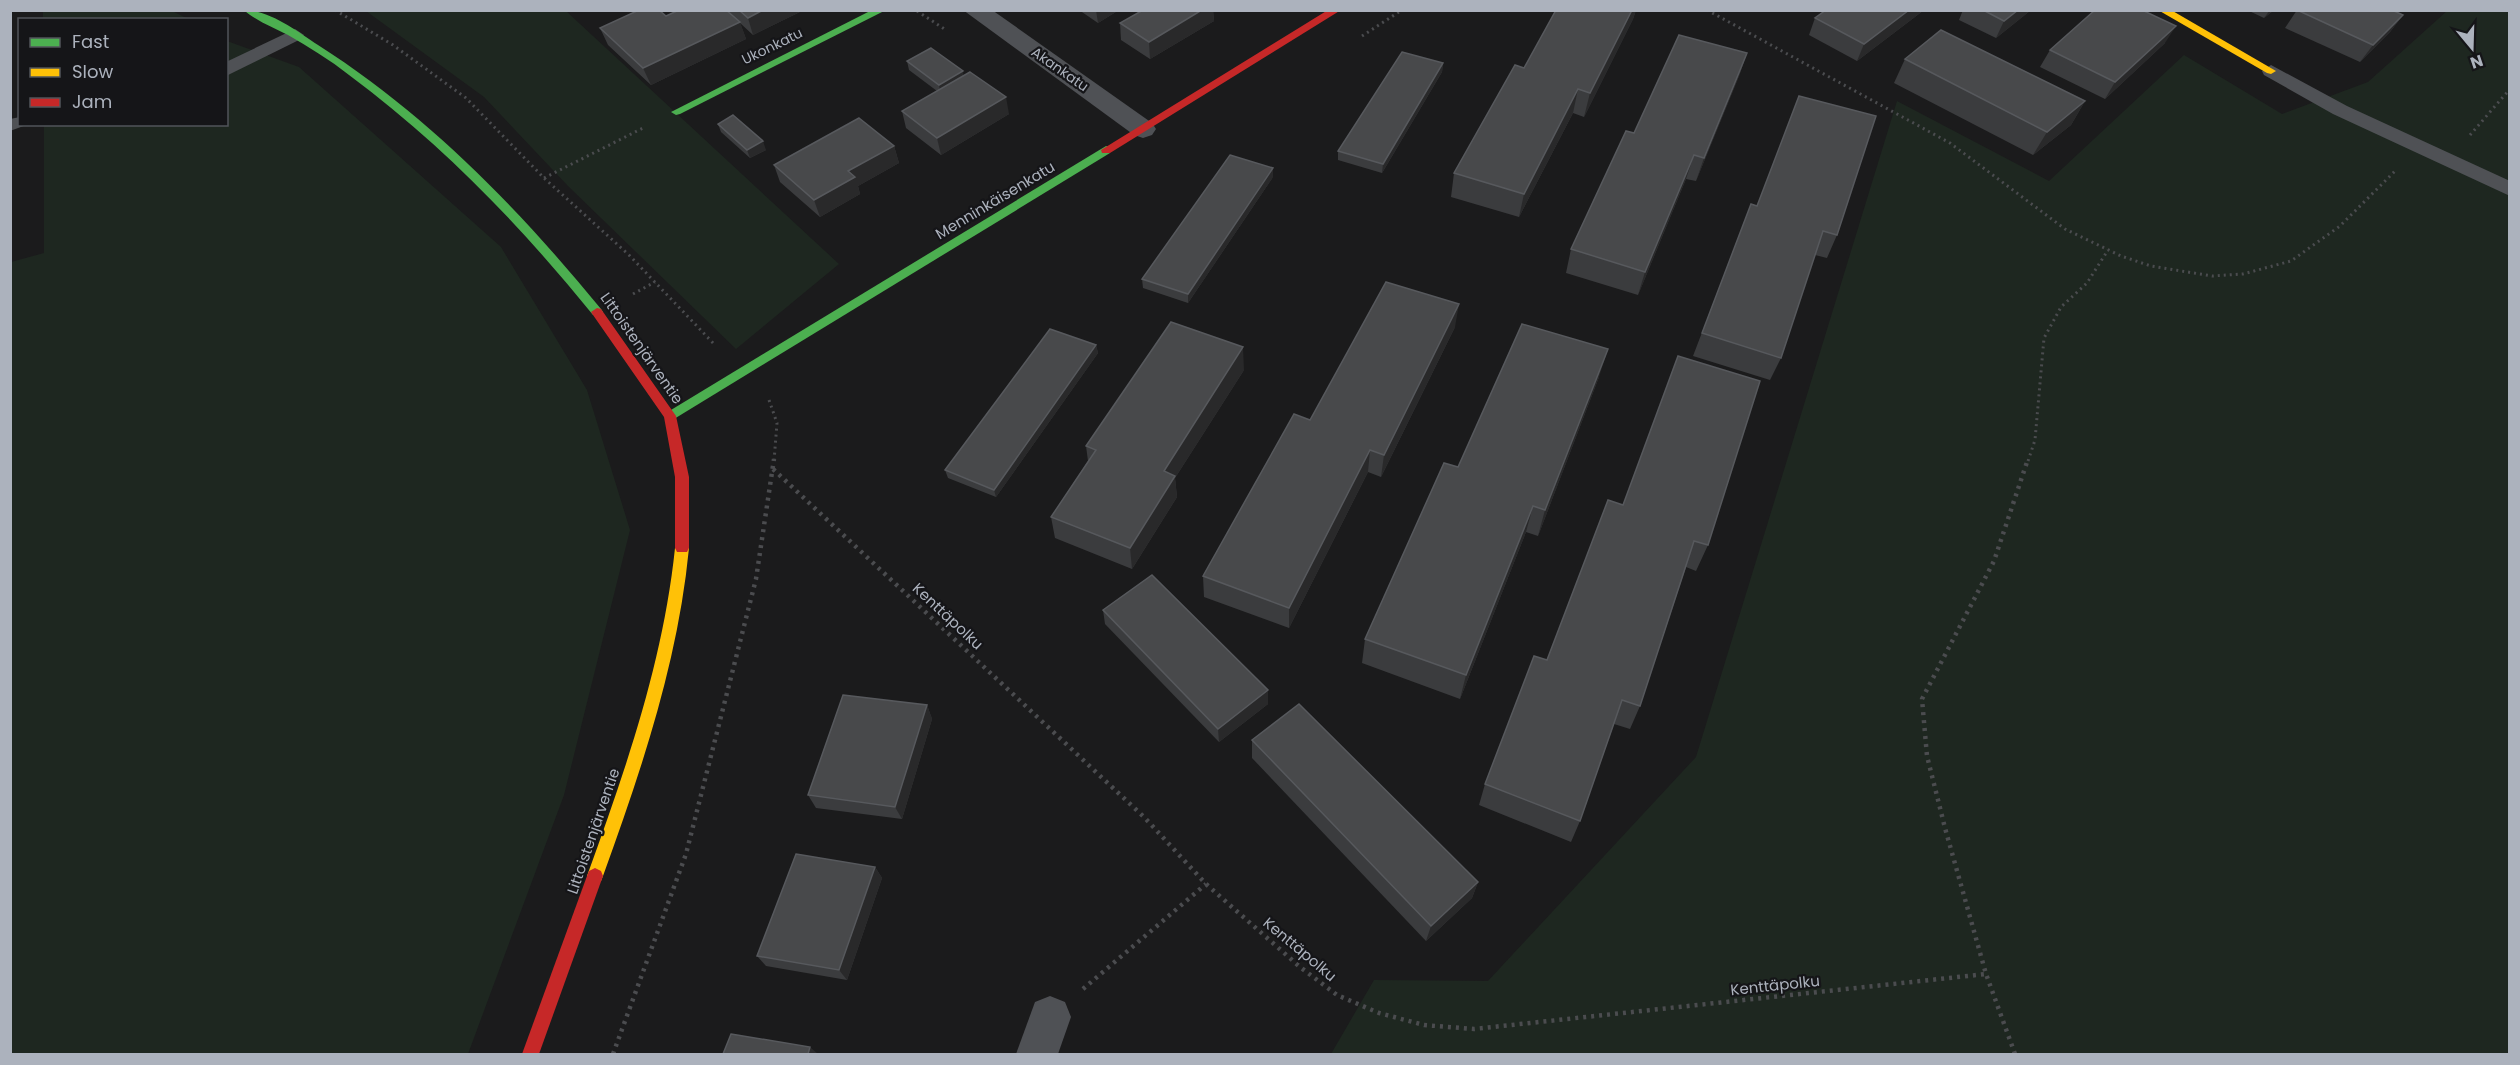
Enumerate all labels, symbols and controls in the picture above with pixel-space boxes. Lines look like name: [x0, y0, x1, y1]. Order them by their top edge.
legend: [18, 18, 228, 126]
north arrow: [2442, 18, 2502, 78]
street label: Ukonkatu: [738, 23, 806, 69]
text: Fast: [72, 29, 109, 54]
street label: Akankatu: [1027, 42, 1093, 96]
text: N: [2467, 49, 2486, 75]
text: Slow: [72, 59, 114, 84]
text: Jam: [72, 89, 112, 114]
street label: Menninkäisenkatu: [931, 156, 1059, 244]
street label: Littoistenjärventie: [596, 288, 688, 408]
street label: Kenttäpolku: [908, 578, 988, 654]
street label: Littoistenjärventie: [562, 765, 624, 897]
street label: Kenttäpolku: [1259, 912, 1341, 986]
street label: Kenttäpolku: [1729, 970, 1821, 1000]

